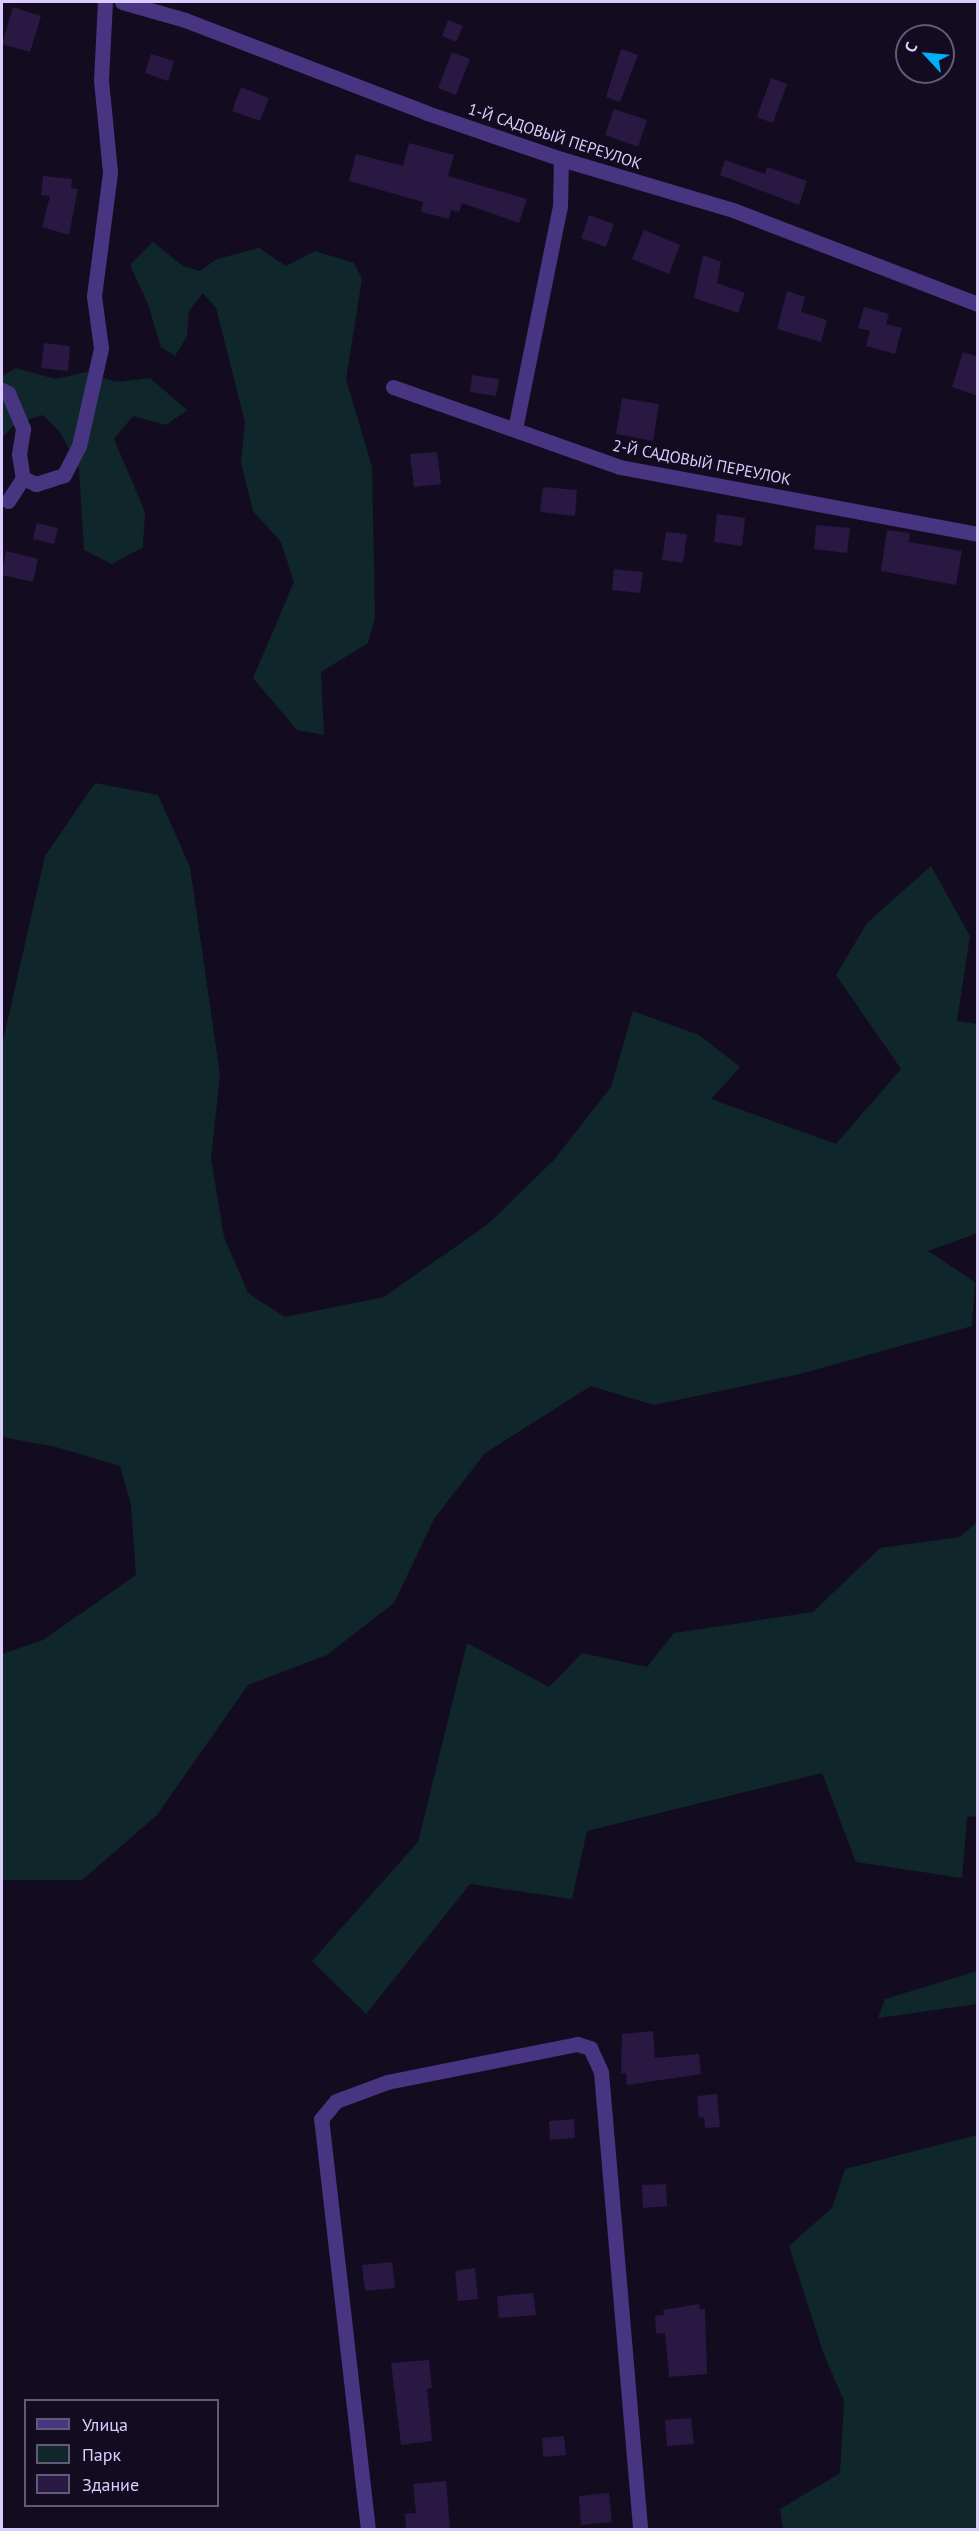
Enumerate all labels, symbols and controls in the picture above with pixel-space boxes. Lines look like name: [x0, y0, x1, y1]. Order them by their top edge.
north arrow: [895, 24, 955, 84]
text: С: [900, 39, 922, 55]
street label: 1-Й САДОВЫЙ ПЕРЕУЛОК: [466, 99, 644, 173]
street label: 2-Й САДОВЫЙ ПЕРЕУЛОК: [611, 435, 793, 489]
legend: [24, 2399, 219, 2507]
text: Улица: [82, 2413, 128, 2436]
text: Парк: [82, 2443, 121, 2466]
text: Здание: [82, 2473, 139, 2496]

